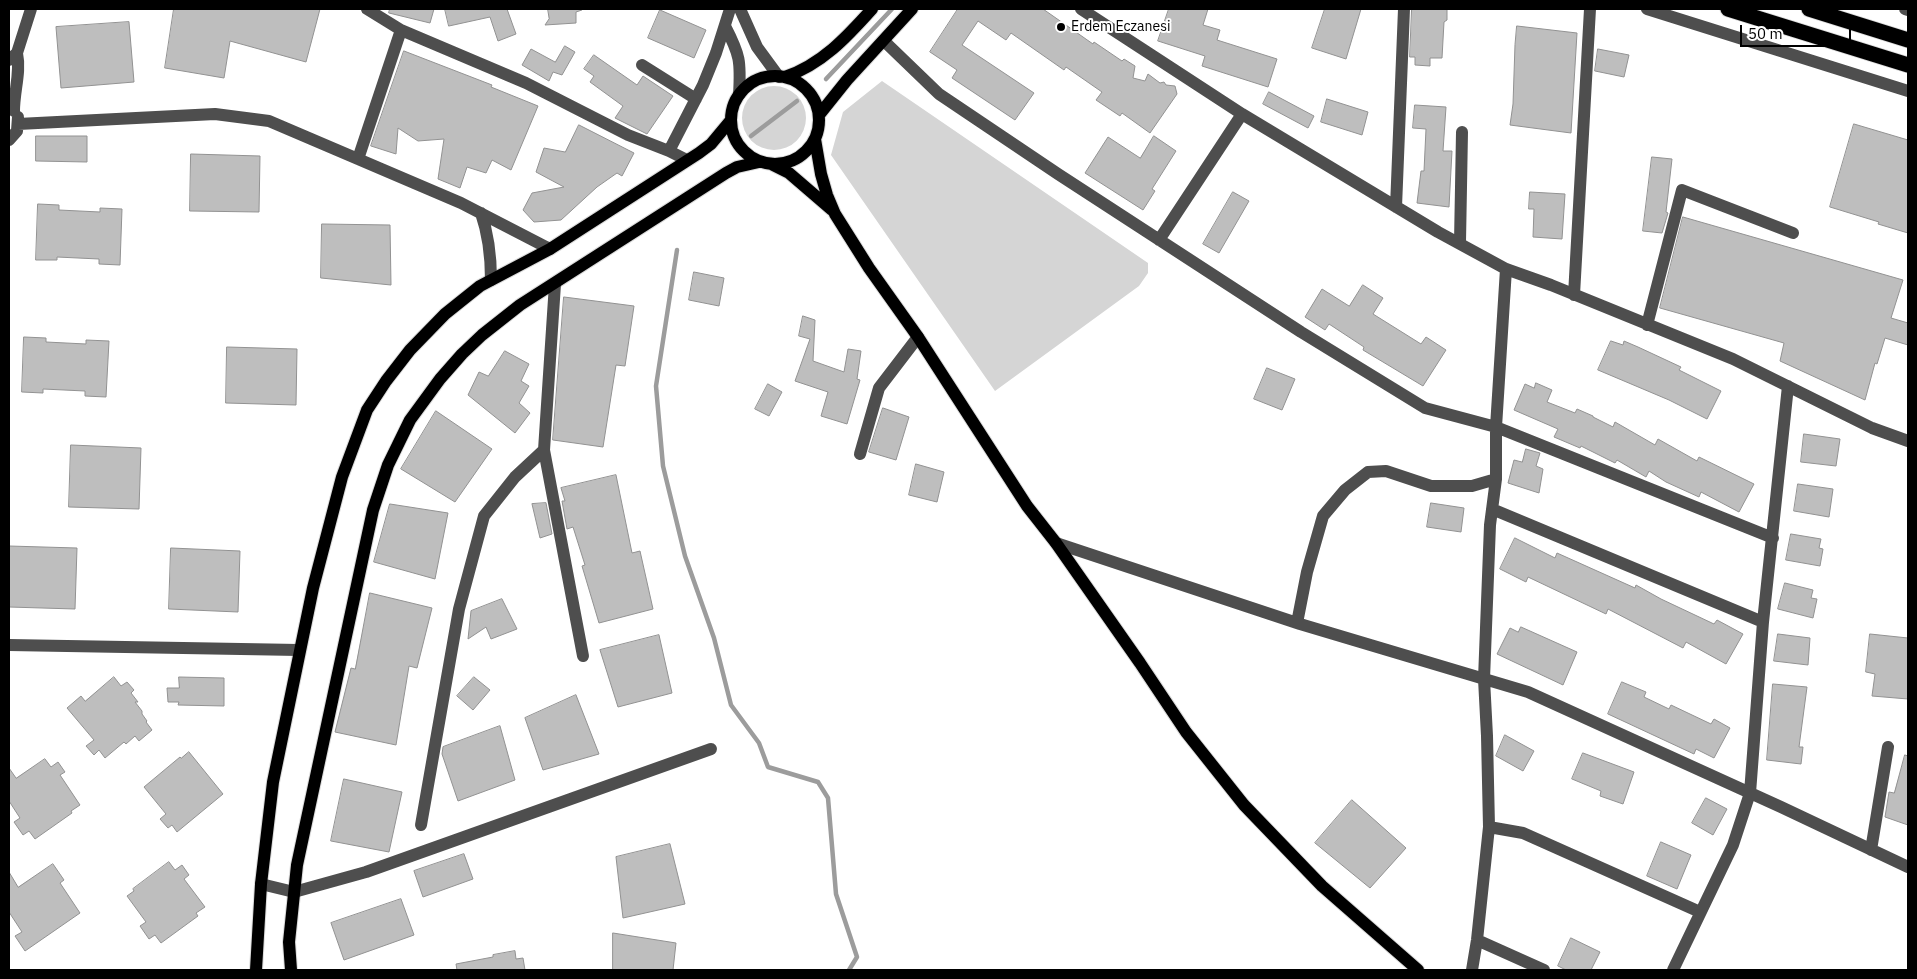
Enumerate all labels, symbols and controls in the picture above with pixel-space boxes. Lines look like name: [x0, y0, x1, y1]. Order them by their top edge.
scale bar: [1742, 15, 1853, 47]
place label: Erdem Eczanesi: [1071, 19, 1171, 35]
marker: Erdem Eczanesi: [1055, 21, 1067, 33]
text: 50 m: [1748, 24, 1783, 43]

